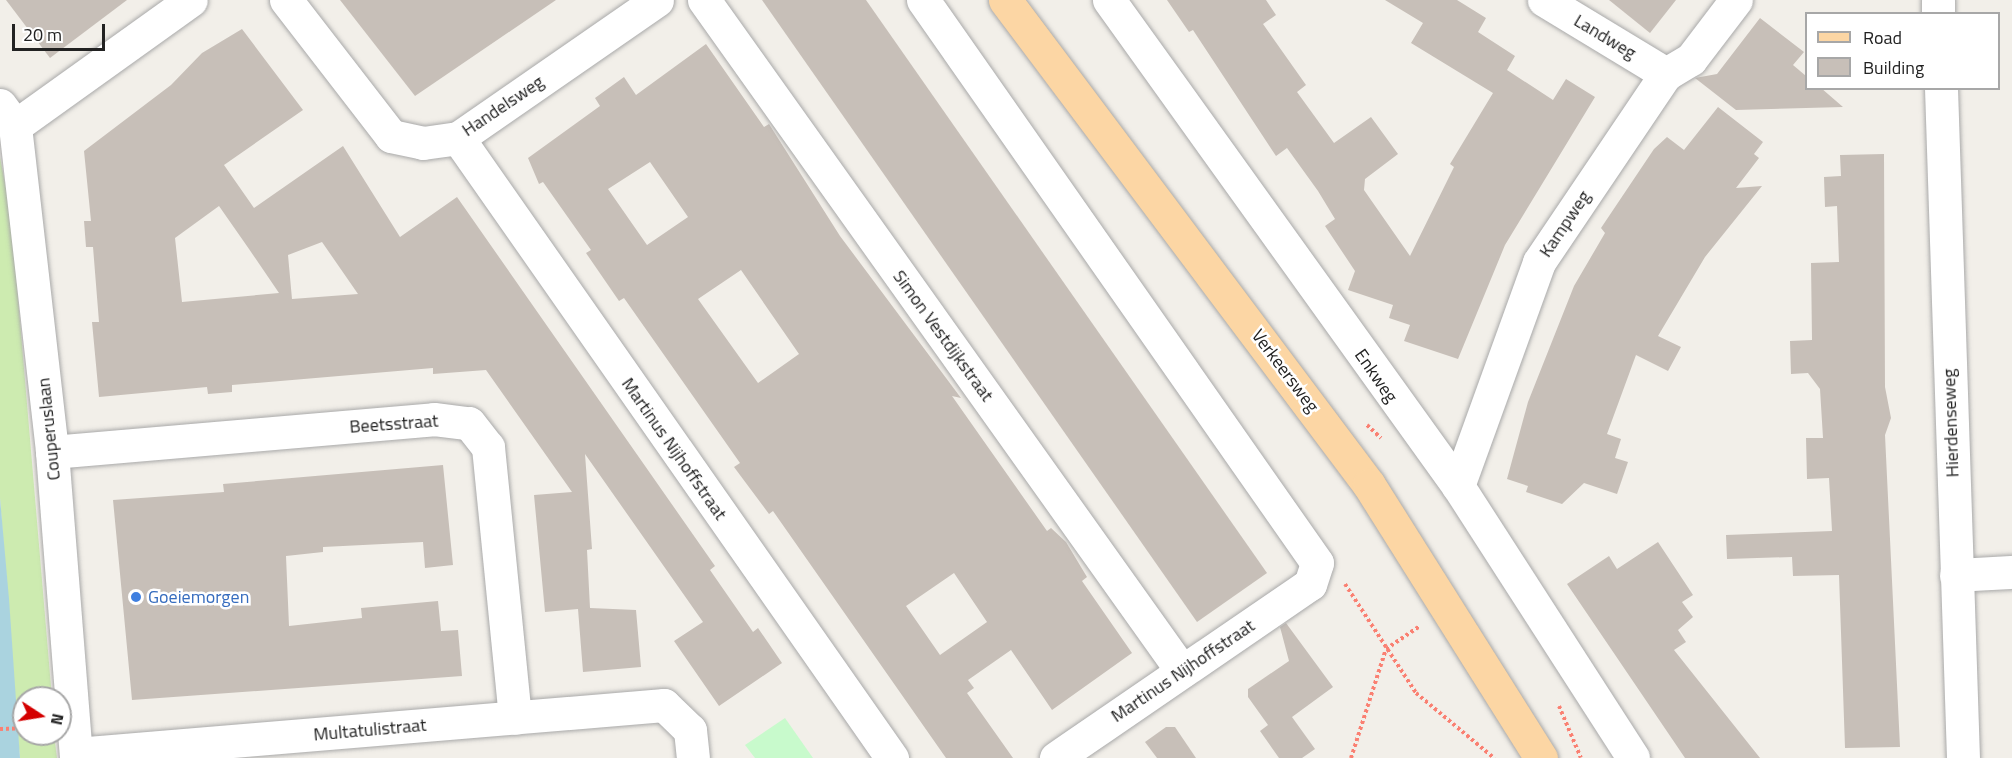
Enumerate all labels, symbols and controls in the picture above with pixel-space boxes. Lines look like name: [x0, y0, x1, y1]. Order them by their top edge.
street label: Landweg: [1570, 10, 1640, 64]
scale bar: [15, 12, 108, 50]
legend: [1805, 12, 2000, 90]
text: 20 m: [23, 21, 62, 48]
text: Road: [1863, 24, 1902, 51]
text: Building: [1863, 54, 1924, 81]
street label: Handelsweg: [458, 71, 548, 141]
street label: Kampweg: [1535, 187, 1595, 261]
street label: Simon Vestdijkstraat: [888, 266, 998, 406]
street label: Verkeersweg: [1247, 325, 1323, 417]
street label: Enkweg: [1350, 345, 1402, 407]
street label: Hierdenseweg: [1938, 368, 1964, 478]
street label: Martinus Nijhoffstraat: [617, 374, 731, 524]
street label: Couperuslaan: [33, 377, 65, 481]
street label: Beetsstraat: [349, 410, 439, 438]
place label: Goeiemorgen: [148, 586, 249, 608]
marker: Goeiemorgen: [129, 590, 143, 604]
street label: Martinus Nijhoffstraat: [1107, 615, 1259, 727]
north arrow: [12, 686, 72, 746]
text: N: [45, 711, 71, 727]
street label: Multatulistraat: [313, 714, 427, 746]

